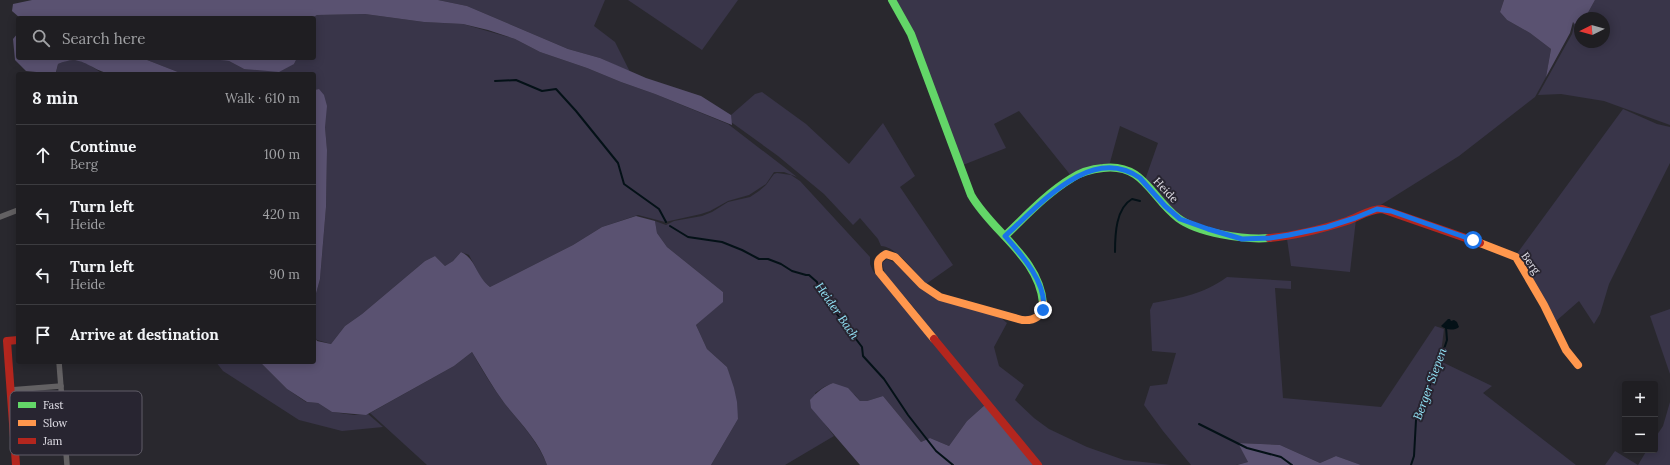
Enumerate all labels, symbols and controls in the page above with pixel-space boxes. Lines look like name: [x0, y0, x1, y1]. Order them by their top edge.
north arrow: [1574, 12, 1610, 48]
search box: [16, 16, 316, 60]
icon: search: [30, 27, 52, 49]
text: Search here: [62, 29, 145, 48]
text: 8 min: [32, 87, 78, 109]
text: Walk · 610 m: [225, 90, 300, 107]
text: Continue: [70, 137, 136, 156]
icon: ahead: [32, 144, 54, 166]
text: 100 m: [264, 146, 300, 163]
text: Berg: [70, 156, 98, 173]
street label: Heide: [1151, 174, 1181, 206]
text: Turn left: [70, 197, 134, 216]
icon: left: [32, 204, 54, 226]
text: 420 m: [263, 206, 300, 223]
text: Heide: [70, 216, 105, 233]
route start: [1464, 231, 1482, 249]
street label: Berg: [1518, 249, 1544, 277]
text: Turn left: [70, 257, 134, 276]
icon: left: [32, 264, 54, 286]
text: 90 m: [269, 266, 300, 283]
text: Heide: [70, 276, 105, 293]
water label: Heider Bach: [812, 279, 863, 342]
route end: [1034, 301, 1052, 319]
icon: arrive: [32, 324, 54, 346]
text: Arrive at destination: [70, 325, 219, 344]
water label: Berger Siepen: [1410, 345, 1450, 422]
map controls: [1622, 381, 1658, 453]
button: +: [1622, 381, 1658, 417]
legend: [10, 391, 142, 455]
text: Fast: [43, 398, 64, 412]
text: Slow: [43, 416, 68, 430]
button: −: [1622, 417, 1658, 453]
text: Jam: [42, 434, 63, 448]

